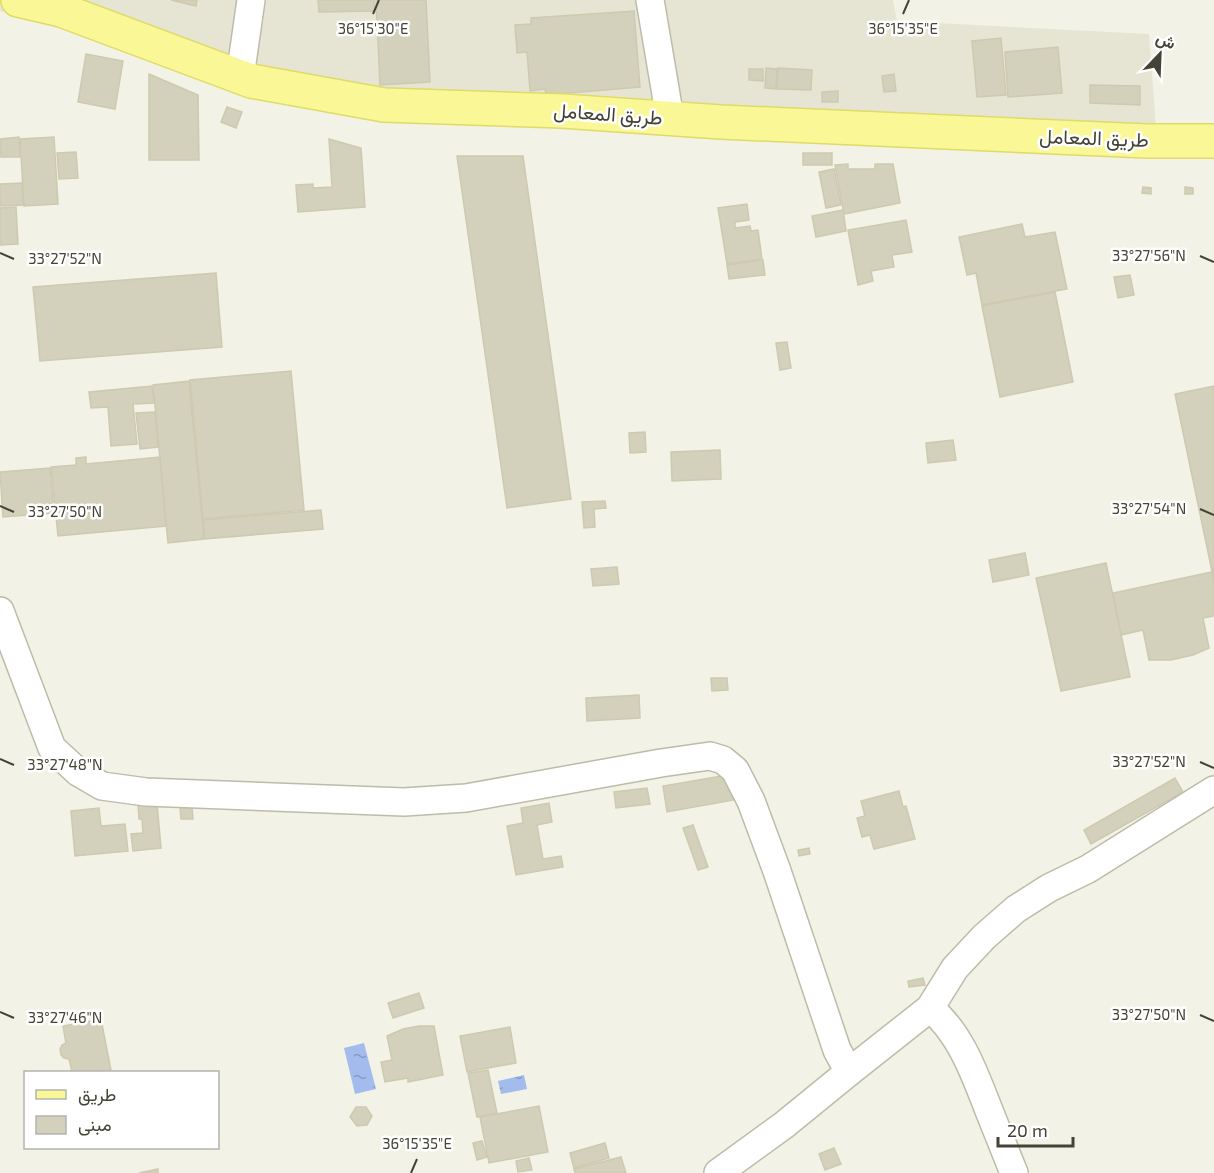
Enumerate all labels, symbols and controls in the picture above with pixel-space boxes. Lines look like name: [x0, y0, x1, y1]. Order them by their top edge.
text: 36°15'30"E: [338, 19, 408, 37]
text: 36°15'35"E: [868, 19, 938, 37]
north arrow: [1130, 24, 1190, 84]
text: ش: [1153, 27, 1179, 53]
street label: طريق المعامل: [552, 97, 664, 131]
street label: طريق المعامل: [1039, 123, 1149, 153]
text: 33°27'56"N: [1112, 246, 1186, 264]
text: 33°27'52"N: [28, 249, 102, 267]
text: 33°27'54"N: [1112, 499, 1186, 517]
text: 33°27'50"N: [28, 502, 102, 520]
text: 33°27'52"N: [1112, 752, 1186, 770]
text: 33°27'48"N: [27, 755, 103, 773]
text: 33°27'50"N: [1112, 1005, 1186, 1023]
text: 33°27'46"N: [28, 1008, 102, 1026]
legend: [24, 1071, 219, 1149]
text: طريق: [78, 1083, 116, 1106]
scale bar: [998, 1110, 1073, 1148]
text: مبنى: [78, 1113, 112, 1136]
text: 20 m: [1007, 1119, 1048, 1141]
text: 36°15'35"E: [382, 1134, 452, 1152]

